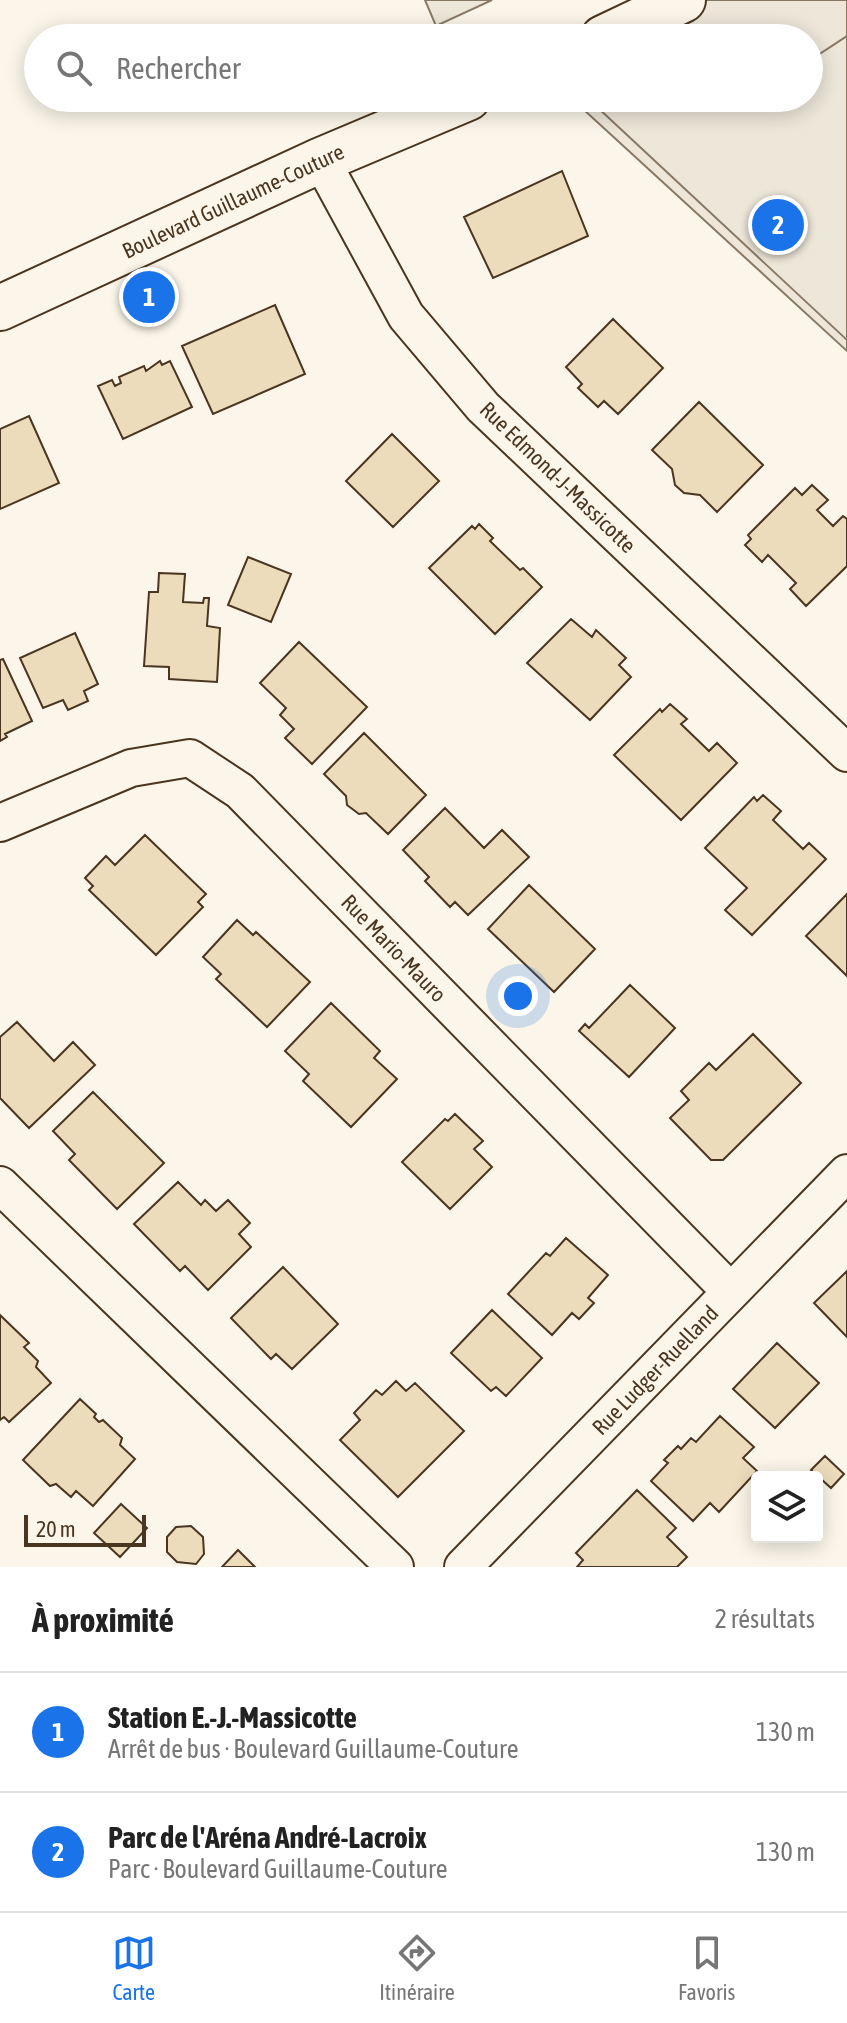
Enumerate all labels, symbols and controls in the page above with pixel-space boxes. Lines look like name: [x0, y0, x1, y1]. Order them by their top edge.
search box: [24, 24, 823, 112]
icon: search: [52, 46, 96, 90]
text: Rechercher: [116, 51, 241, 85]
street label: Boulevard Guillaume-Couture: [118, 138, 348, 264]
pin: 2: [752, 195, 804, 255]
pin: 1: [123, 267, 175, 327]
street label: Rue Edmond-J-Massicotte: [475, 396, 641, 558]
street label: Rue Mario-Mauro: [336, 889, 452, 1007]
your location: [498, 976, 538, 1016]
street label: Rue Ludger-Ruelland: [587, 1300, 723, 1440]
map controls: [751, 1471, 823, 1543]
button: layers: [751, 1471, 823, 1543]
scale bar: [24, 1511, 146, 1547]
text: 20 m: [36, 1516, 76, 1542]
text: À proximité: [32, 1600, 174, 1639]
text: 2 résultats: [715, 1604, 815, 1634]
text: Station E.-J.-Massicotte: [108, 1700, 357, 1734]
text: 1: [52, 1717, 64, 1747]
text: 130 m: [756, 1717, 815, 1747]
text: Arrêt de bus · Boulevard Guillaume-Couture: [108, 1734, 519, 1764]
text: Parc de l'Aréna André-Lacroix: [108, 1820, 427, 1854]
text: 2: [52, 1837, 64, 1867]
text: 130 m: [756, 1837, 815, 1867]
text: Parc · Boulevard Guillaume-Couture: [108, 1854, 447, 1884]
tab: Carte: [112, 1931, 156, 2005]
tab: Itinéraire: [379, 1931, 455, 2005]
tab: Favoris: [678, 1931, 735, 2005]

